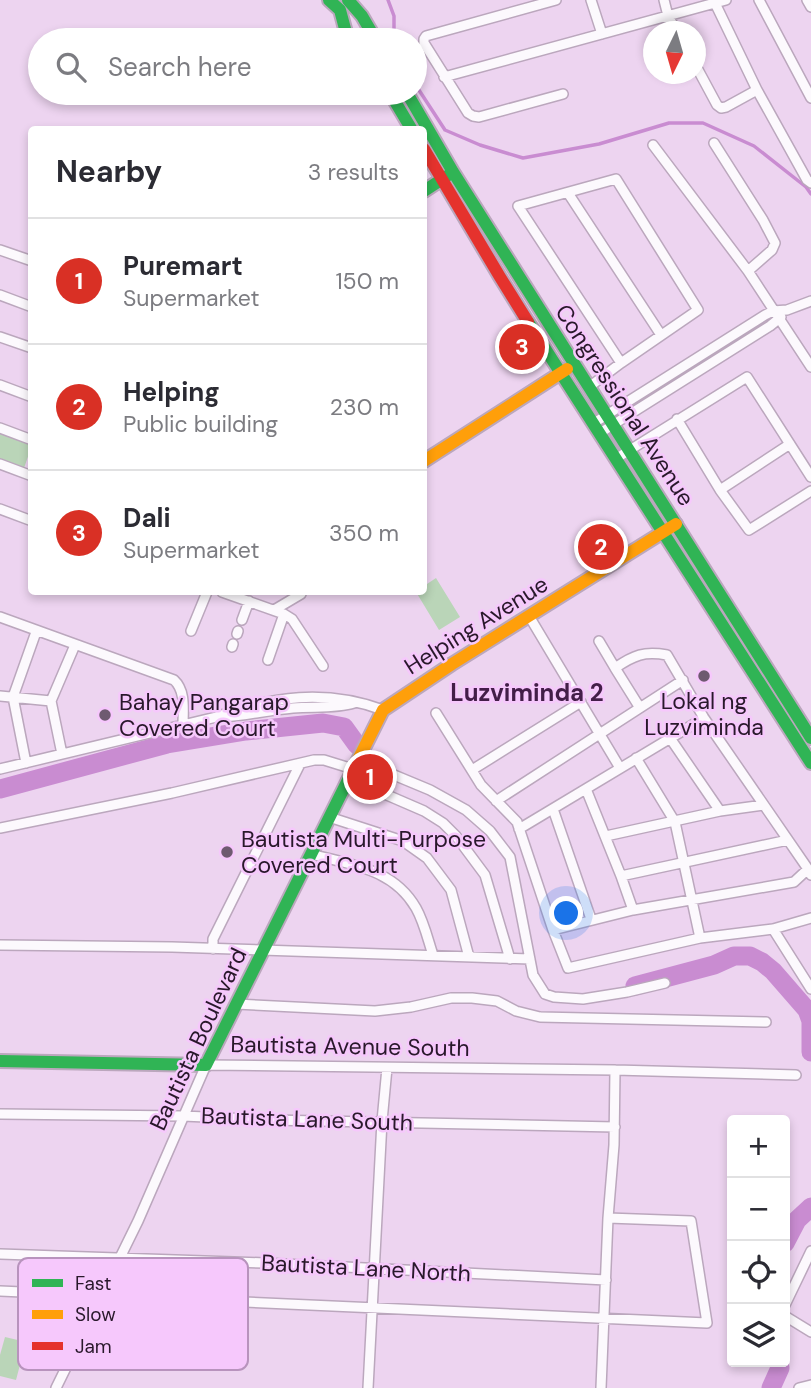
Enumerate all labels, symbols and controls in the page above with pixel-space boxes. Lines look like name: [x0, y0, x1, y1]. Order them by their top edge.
north arrow: [643, 21, 706, 84]
search box: [28, 28, 427, 105]
icon: search: [52, 48, 90, 86]
text: Search here: [108, 50, 251, 84]
text: Nearby: [56, 152, 162, 191]
text: 3 results: [308, 157, 399, 187]
text: Puremart: [123, 249, 243, 283]
text: 1: [75, 266, 83, 296]
text: 150 m: [335, 266, 399, 296]
text: Supermarket: [123, 283, 259, 313]
street label: Congressional Avenue: [549, 298, 701, 512]
pin: 3: [499, 321, 545, 373]
text: Helping: [123, 375, 220, 409]
text: 2: [72, 392, 86, 422]
text: 230 m: [330, 392, 399, 422]
text: Public building: [123, 409, 278, 439]
text: Dali: [123, 501, 171, 535]
text: 3: [72, 518, 86, 548]
text: 350 m: [329, 518, 399, 548]
pin: 2: [578, 521, 624, 573]
text: Supermarket: [123, 535, 259, 565]
street label: Helping Avenue: [398, 569, 554, 681]
marker: Lokal ng Luzviminda: [696, 668, 712, 684]
district label: Luzviminda 2: [450, 677, 604, 708]
place label: Lokal ng Luzviminda: [644, 686, 764, 742]
place label: Bahay Pangarap Covered Court: [119, 687, 289, 743]
marker: Bahay Pangarap Covered Court: [97, 707, 113, 723]
pin: 1: [347, 751, 393, 803]
place label: Bautista Multi-Purpose Covered Court: [241, 824, 486, 880]
marker: Bautista Multi-Purpose Covered Court: [219, 844, 235, 860]
your location: [549, 896, 583, 930]
street label: Bautista Boulevard: [143, 943, 253, 1135]
street label: Bautista Avenue South: [230, 1029, 470, 1063]
street label: Bautista Lane South: [200, 1100, 414, 1138]
map controls: [727, 1115, 790, 1367]
button: +: [727, 1115, 790, 1178]
button: −: [727, 1178, 790, 1241]
button: locate: [727, 1241, 790, 1304]
street label: Bautista Lane North: [260, 1248, 472, 1288]
legend: [18, 1258, 248, 1370]
text: Fast: [75, 1271, 111, 1296]
text: Slow: [75, 1302, 116, 1327]
button: layers: [727, 1304, 790, 1367]
text: Jam: [75, 1334, 112, 1359]

